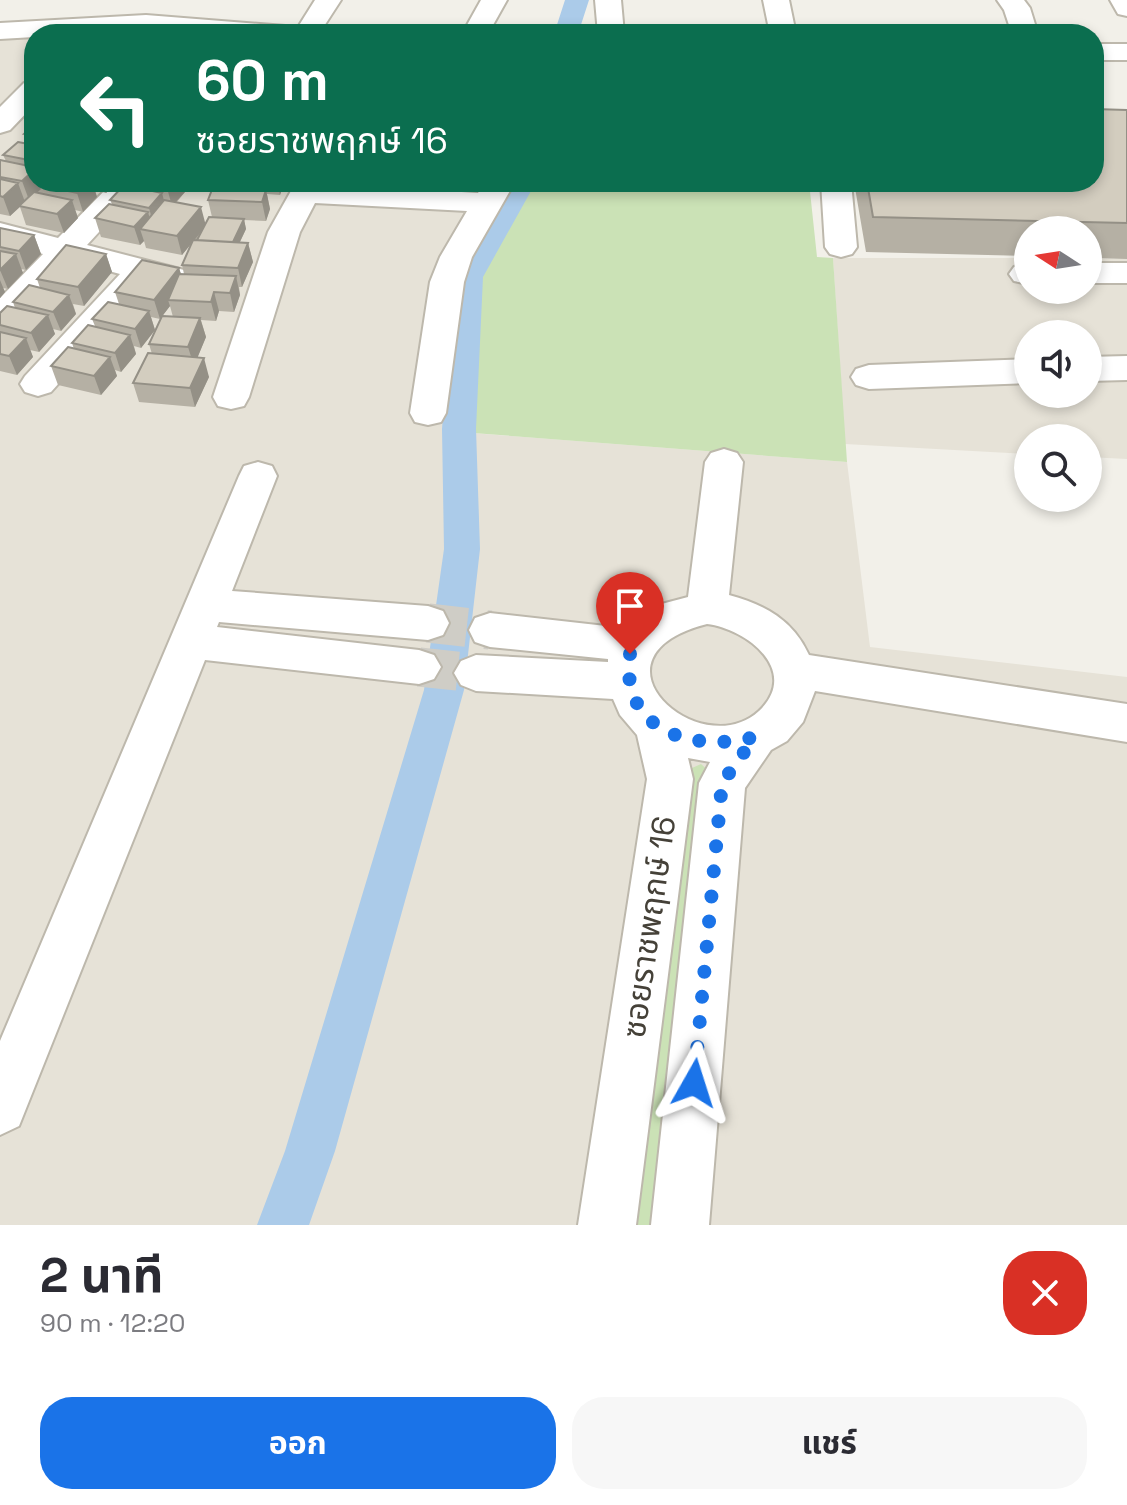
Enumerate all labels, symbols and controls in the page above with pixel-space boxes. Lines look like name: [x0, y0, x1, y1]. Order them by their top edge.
text: 60 m: [196, 45, 329, 116]
icon: left: [64, 56, 168, 160]
text: ซอยราชพฤกษ์ 16: [196, 118, 448, 164]
north arrow: [1014, 216, 1102, 304]
map controls: [1014, 216, 1102, 512]
button: sound: [1014, 320, 1102, 408]
button: search: [1014, 424, 1102, 512]
pin: [596, 572, 664, 654]
icon: arrive: [608, 584, 652, 628]
street label: ซอยราชพฤกษ์ 16: [614, 813, 684, 1041]
position arrow: [652, 1041, 736, 1125]
text: 2 นาที: [40, 1245, 164, 1306]
button: close: [1003, 1251, 1087, 1335]
text: 90 m · 12:20: [40, 1306, 185, 1340]
button: ออก: [40, 1397, 556, 1489]
button: แชร์: [572, 1397, 1087, 1489]

